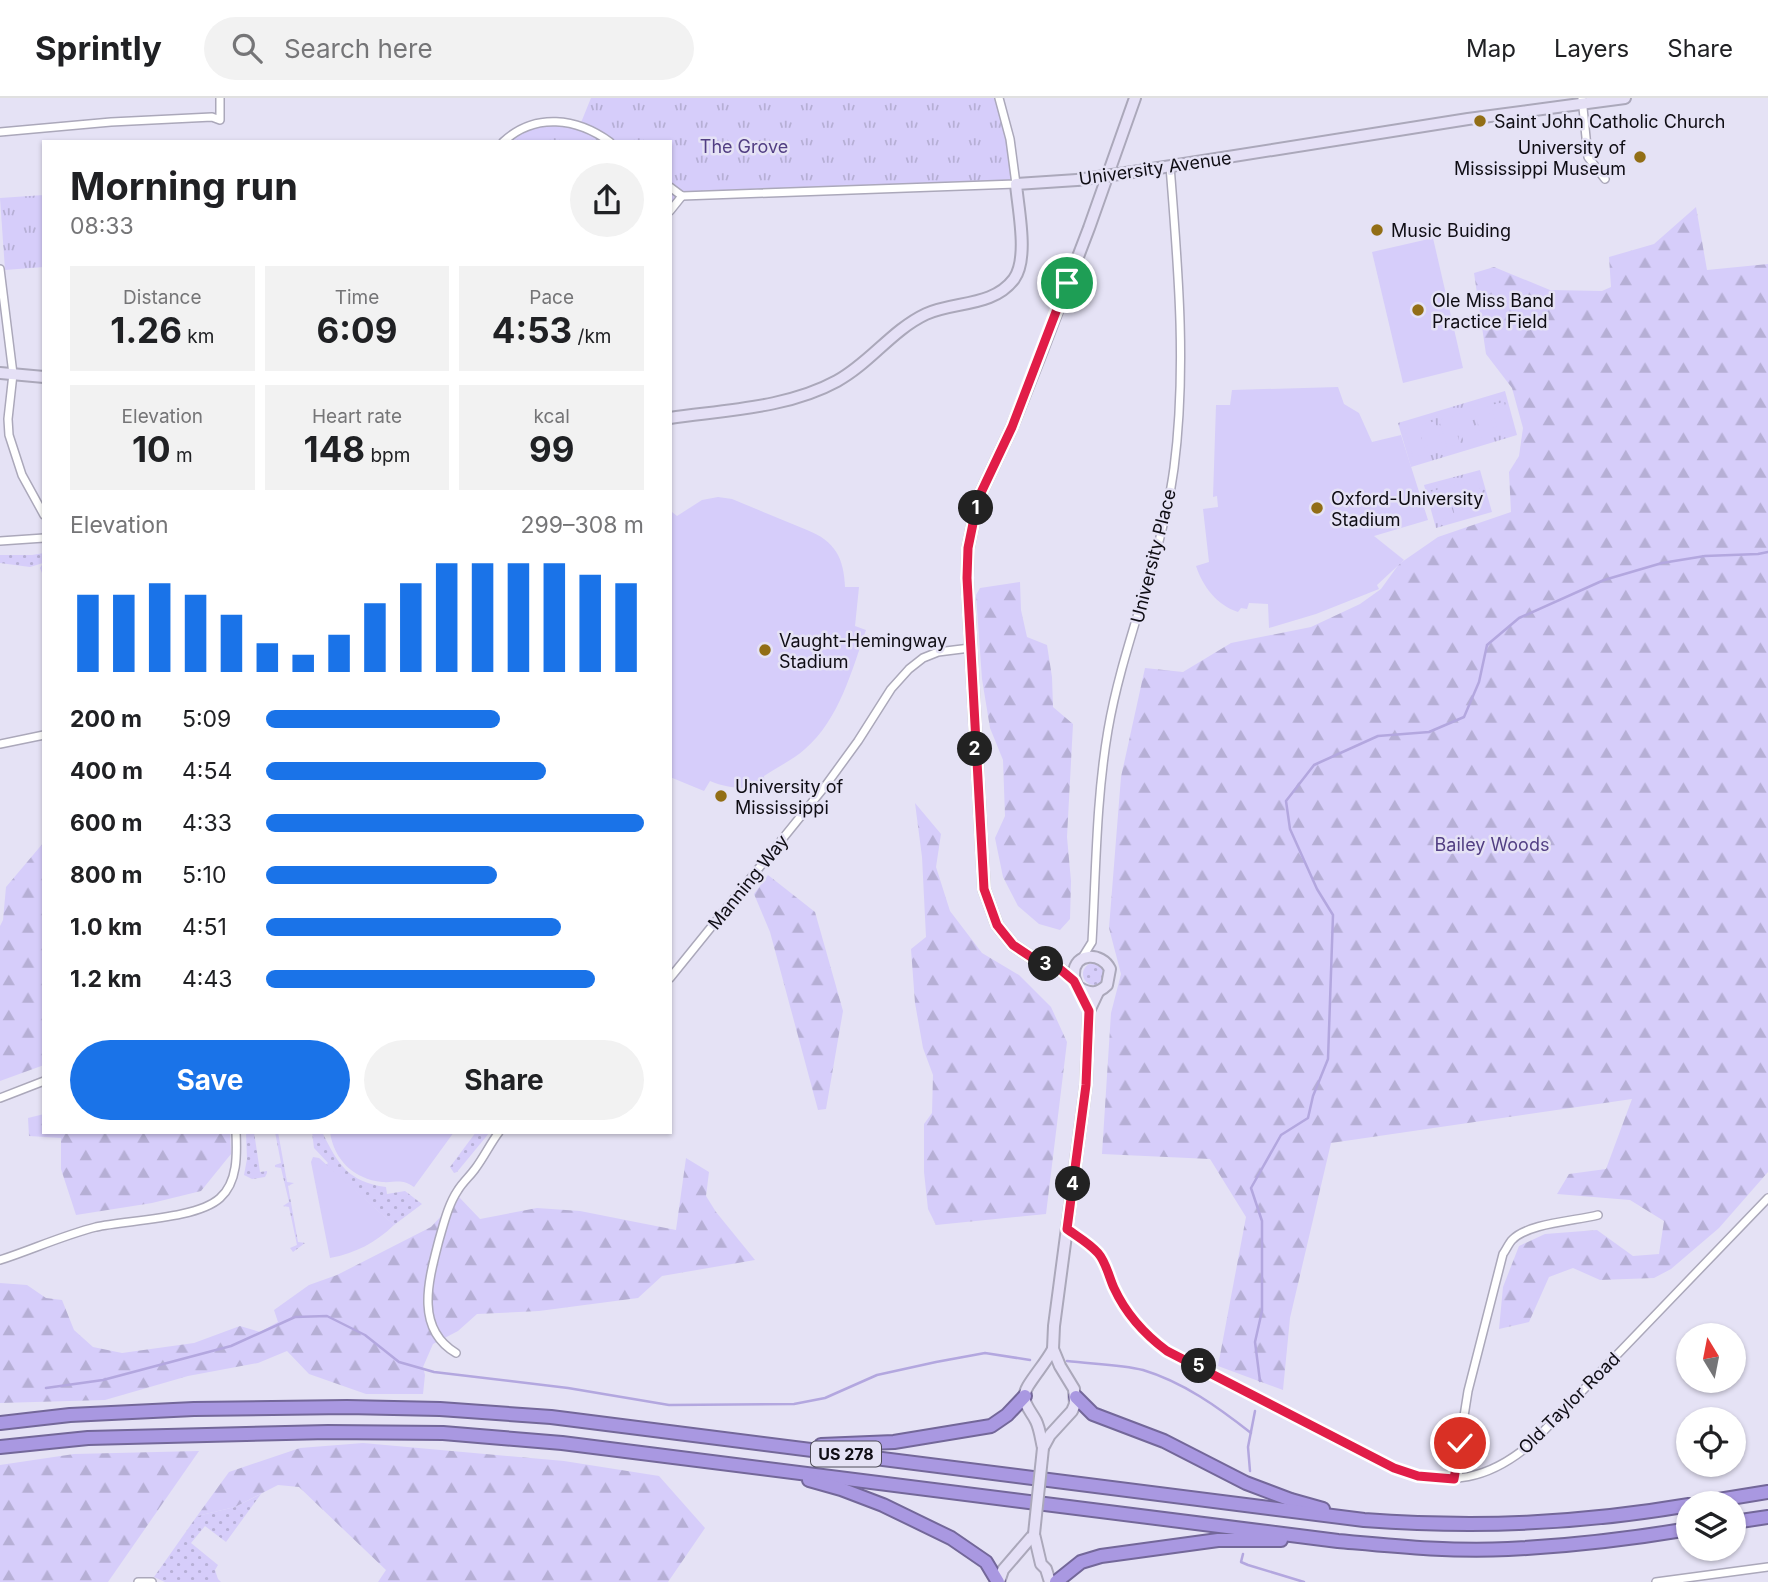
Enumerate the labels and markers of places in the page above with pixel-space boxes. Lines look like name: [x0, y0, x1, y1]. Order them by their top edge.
place label: Saint John Catholic Church: [1494, 111, 1726, 132]
marker: Saint John Catholic Church: [1472, 113, 1488, 129]
place label: University of Mississippi Museum: [1454, 137, 1626, 179]
marker: University of Mississippi Museum: [1632, 149, 1648, 165]
place label: Music Buiding: [1391, 220, 1511, 241]
marker: Music Buiding: [1369, 222, 1385, 238]
pin: [1037, 253, 1097, 313]
place label: Ole Miss Band Practice Field: [1432, 290, 1554, 332]
marker: Ole Miss Band Practice Field: [1410, 302, 1426, 318]
place label: Oxford-University Stadium: [1331, 488, 1483, 530]
pin: 1: [958, 490, 993, 526]
marker: Oxford-University Stadium: [1309, 500, 1325, 516]
place label: Vaught-Hemingway Stadium: [779, 630, 947, 672]
marker: Vaught-Hemingway Stadium: [757, 642, 773, 658]
pin: 2: [958, 732, 992, 766]
place label: University of Mississippi: [735, 776, 843, 818]
marker: University of Mississippi: [713, 788, 729, 804]
pin: 3: [1028, 946, 1064, 982]
pin: 4: [1056, 1166, 1090, 1202]
pin: 5: [1182, 1348, 1216, 1384]
pin: [1430, 1413, 1490, 1473]

